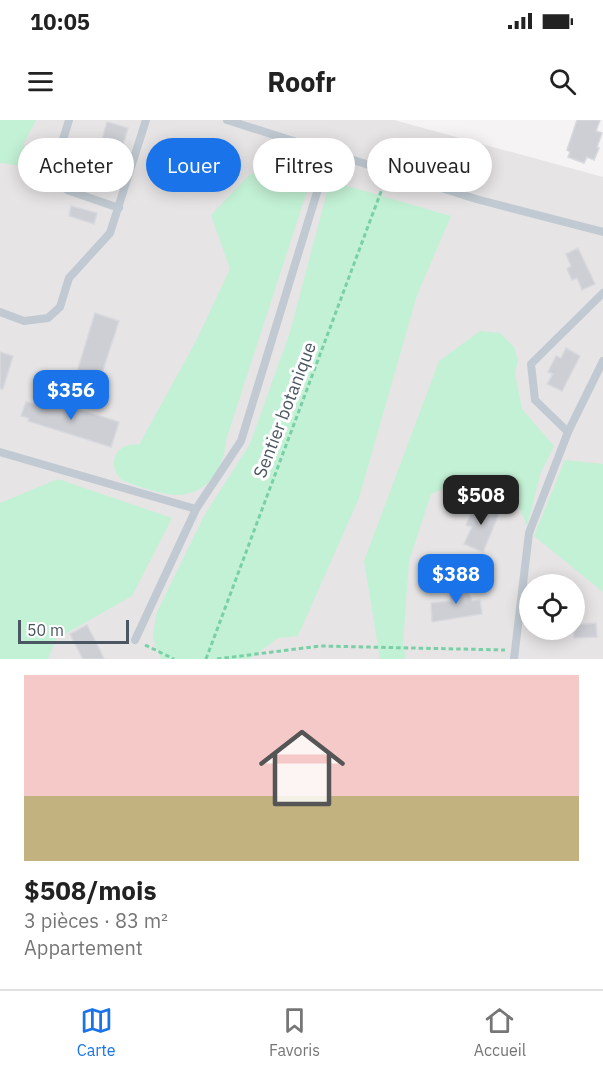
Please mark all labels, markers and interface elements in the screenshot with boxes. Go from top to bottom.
text: 10:05 [30,7,90,36]
text: Roofr [267,64,336,99]
icon: menu [24,65,57,98]
icon: search [546,65,579,98]
chip: Acheter [18,138,134,192]
chip: Louer [146,138,241,192]
chip: Filtres [253,138,355,192]
chip: Nouveau [367,138,492,192]
street label: Sentier botanique [248,338,321,481]
pin: $356 [35,370,107,421]
text: $356 [47,376,95,403]
pin: $508 [445,475,517,526]
text: $508 [457,481,505,508]
pin: $388 [420,554,492,605]
text: $388 [432,560,480,587]
map controls [519,574,585,640]
button: locate [519,574,585,640]
scale bar [18,617,129,644]
text: 50 m [27,620,64,640]
icon: home [248,714,356,822]
text: $508/mois [24,873,157,907]
text: 3 pièces · 83 m² [24,907,168,934]
text: Appartement [24,934,143,961]
tab: Carte [77,1004,116,1060]
tab: Favoris [269,1004,320,1060]
tab: Accueil [474,1004,526,1060]

